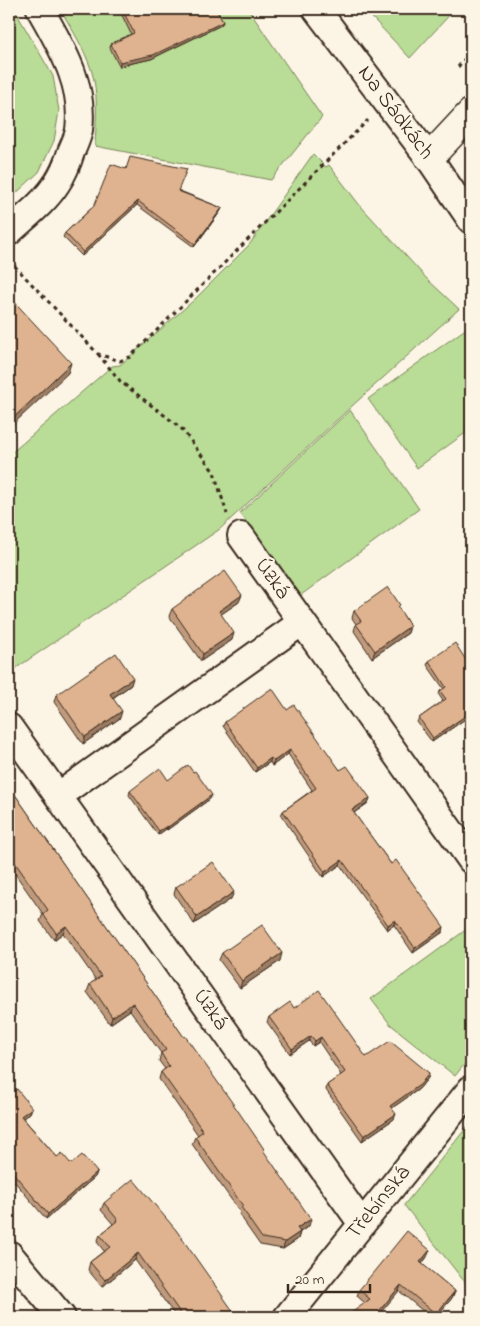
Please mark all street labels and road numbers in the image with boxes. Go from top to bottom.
street label: Na Sádkách [349,59,441,167]
street label: Úzká [246,552,298,606]
street label: Úzká [184,983,236,1037]
street label: Třebínská [339,1159,419,1247]

